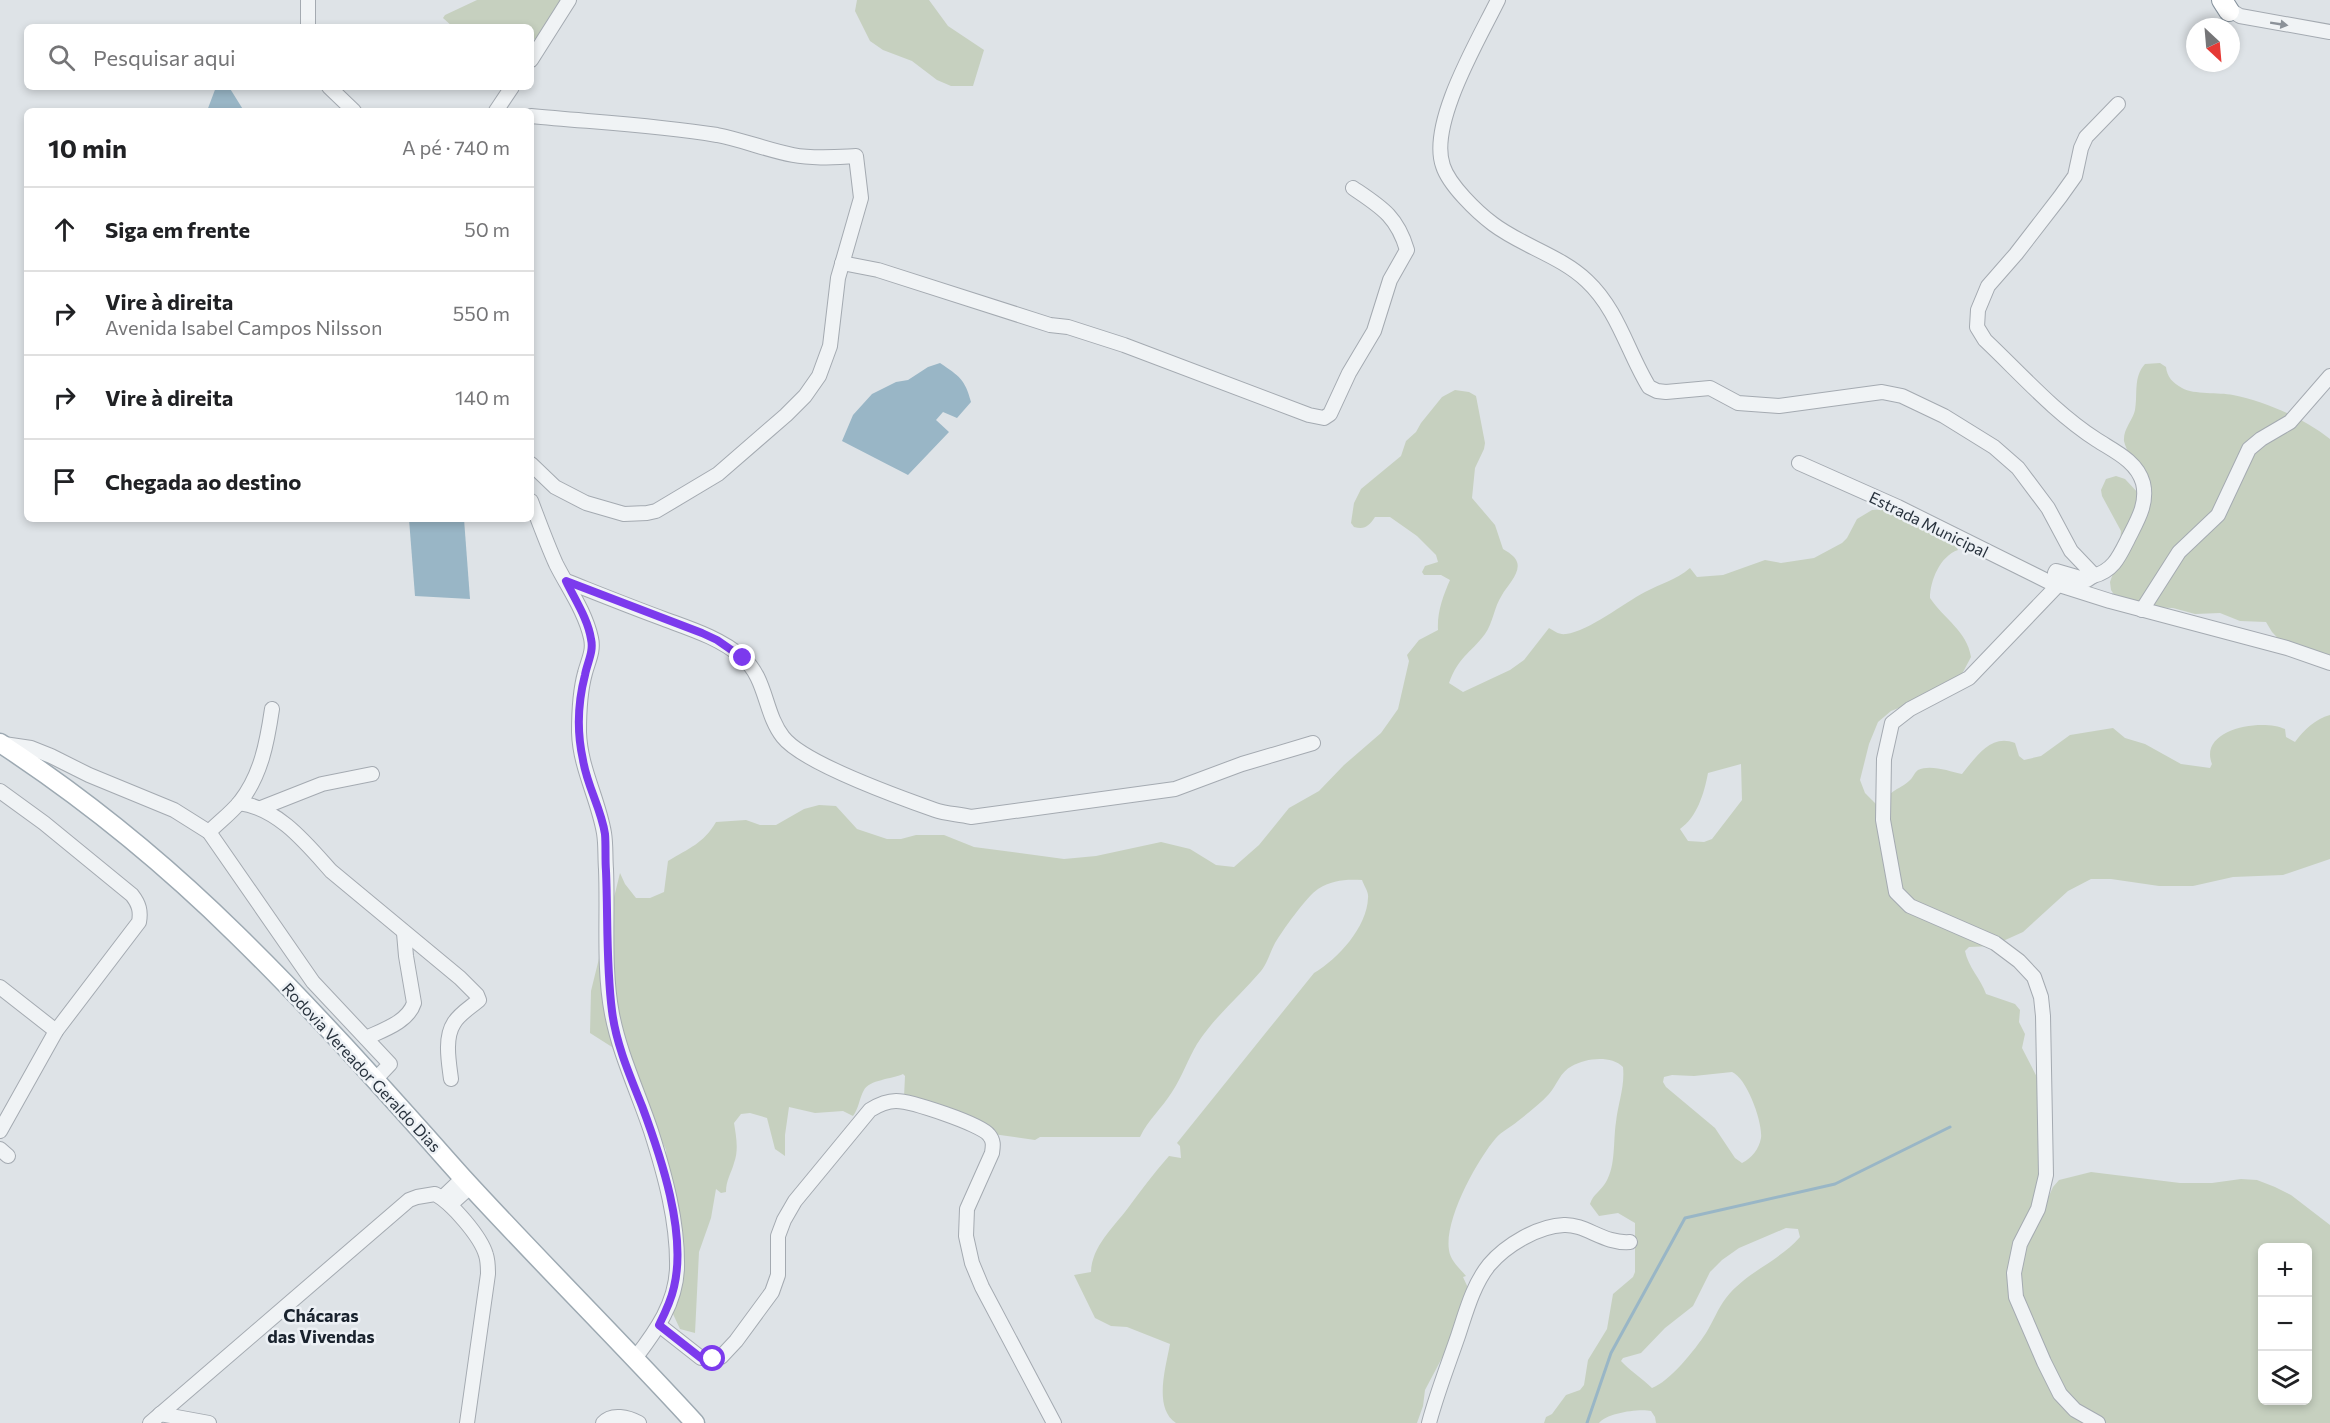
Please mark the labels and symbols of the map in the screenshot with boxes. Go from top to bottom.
north arrow [2186,18,2240,72]
one-way arrow [2269,19,2288,28]
street label: Estrada Municipal [1866,487,1992,561]
route end [729,644,755,670]
street label: Rodovia Vereador Geraldo Dias [279,979,445,1155]
district label: Chácaras das Vivendas [267,1304,375,1347]
route start [699,1345,725,1371]

